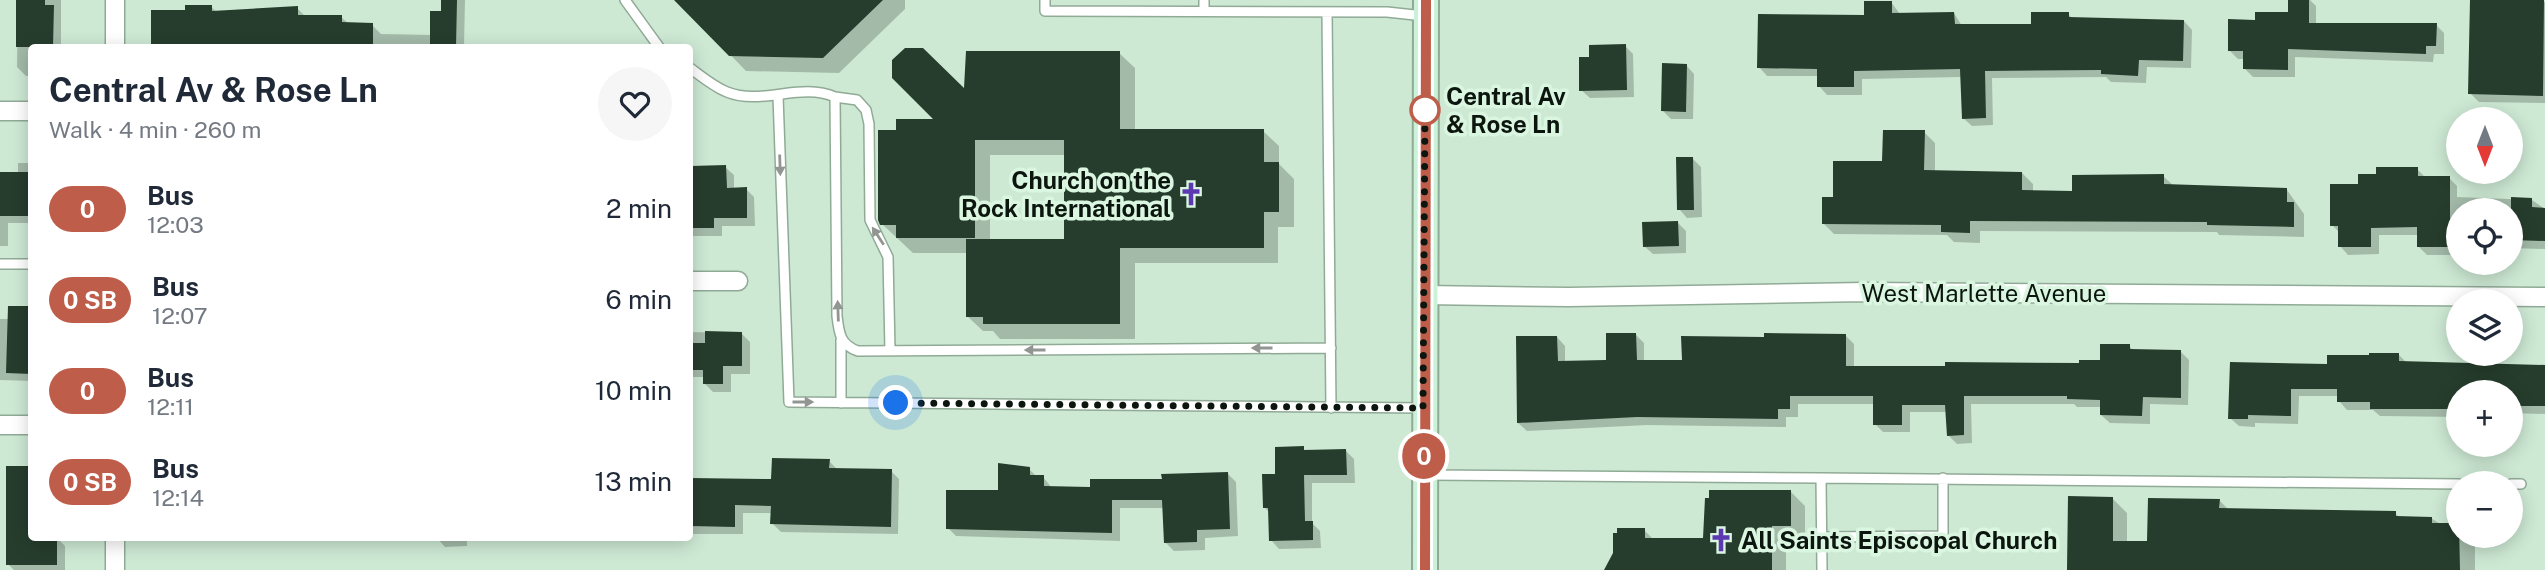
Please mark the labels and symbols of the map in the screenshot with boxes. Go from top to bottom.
place label: Central Av & Rose Ln [1446,82,1566,138]
marker: Central Av & Rose Ln [1410,95,1440,125]
north arrow [2446,107,2524,184]
one-way arrow [775,154,786,176]
place label: Church on the Rock International [961,166,1171,222]
church icon: Church on the Rock International [1177,180,1205,208]
one-way arrow [872,226,885,246]
street label: West Marlette Avenue [1862,279,2106,307]
one-way arrow [832,299,843,321]
one-way arrow [1251,342,1273,354]
one-way arrow [1024,344,1046,356]
your location [878,385,913,420]
one-way arrow [792,396,814,408]
line badge: 0 [1401,433,1447,479]
church icon: All Saints Episcopal Church [1707,526,1735,554]
place label: All Saints Episcopal Church [1741,526,2057,554]

